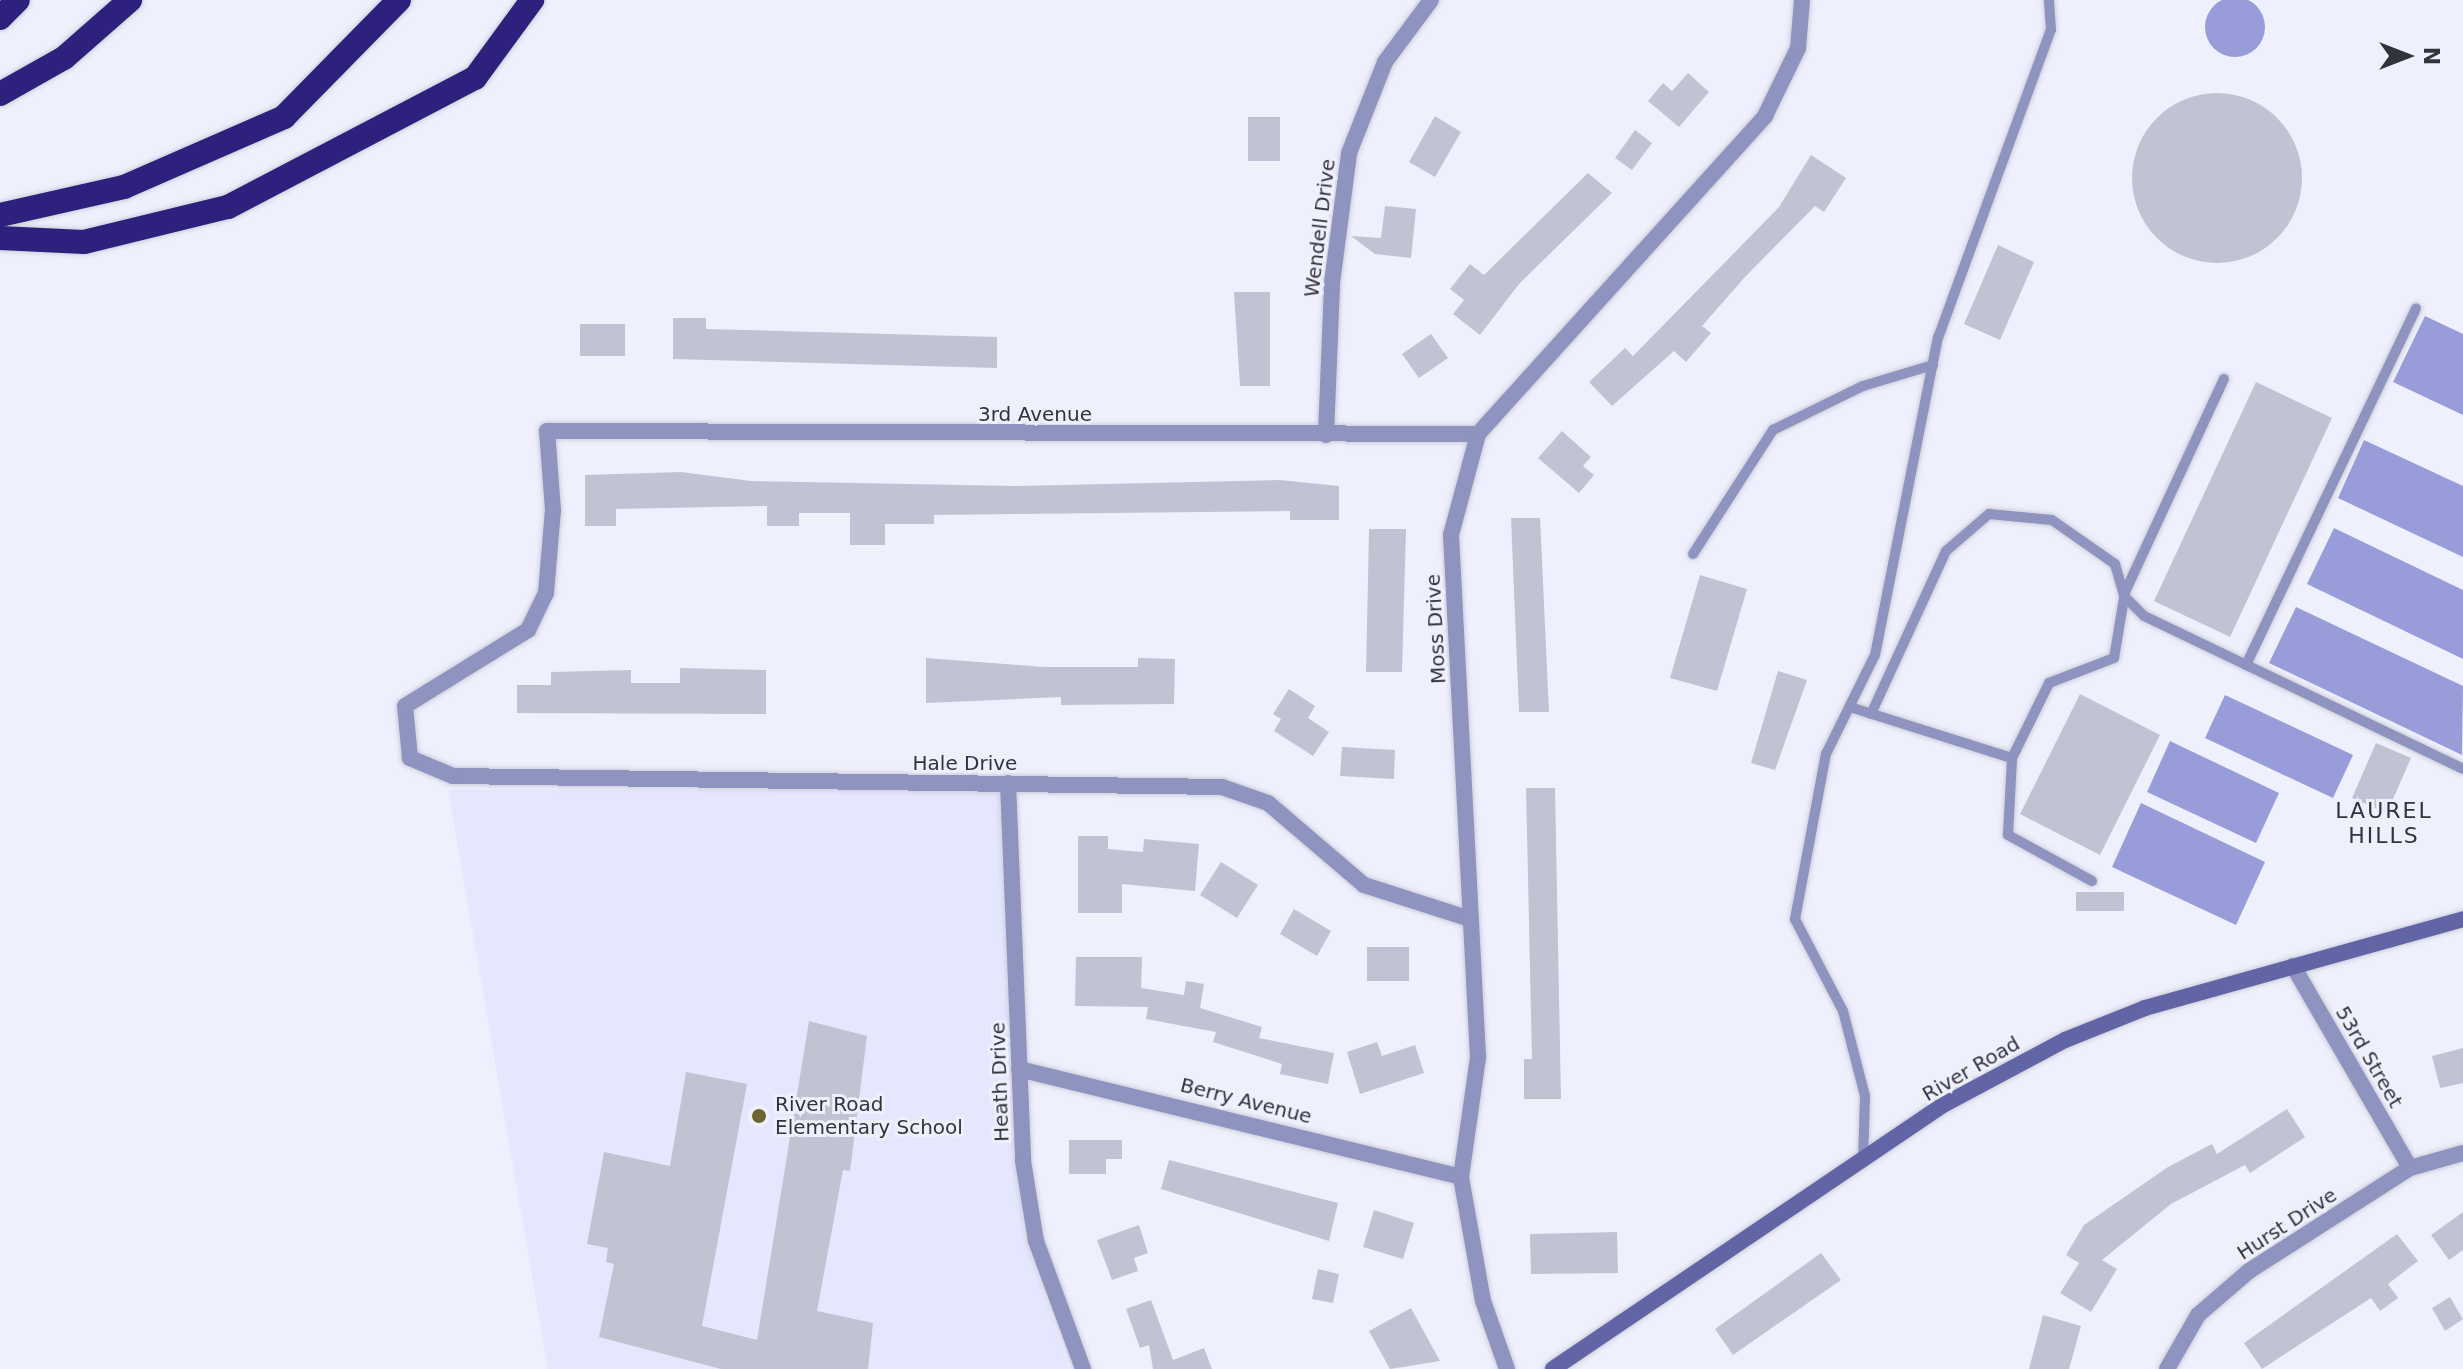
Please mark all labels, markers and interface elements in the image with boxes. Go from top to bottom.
north arrow [2367,16,2447,96]
text: N [2419,47,2444,65]
street label: Wendell Drive [1300,157,1340,299]
street label: 3rd Avenue [978,402,1092,426]
street label: Moss Drive [1421,573,1451,685]
street label: Hale Drive [913,751,1017,775]
district label: LAUREL HILLS [2335,797,2433,848]
street label: 53rd Street [2330,1002,2408,1112]
street label: Heath Drive [986,1022,1014,1142]
street label: River Road [1918,1032,2024,1106]
street label: Berry Avenue [1178,1073,1314,1129]
place label: River Road Elementary School [775,1092,963,1139]
marker: River Road Elementary School [750,1107,768,1125]
street label: Hurst Drive [2233,1183,2341,1265]

